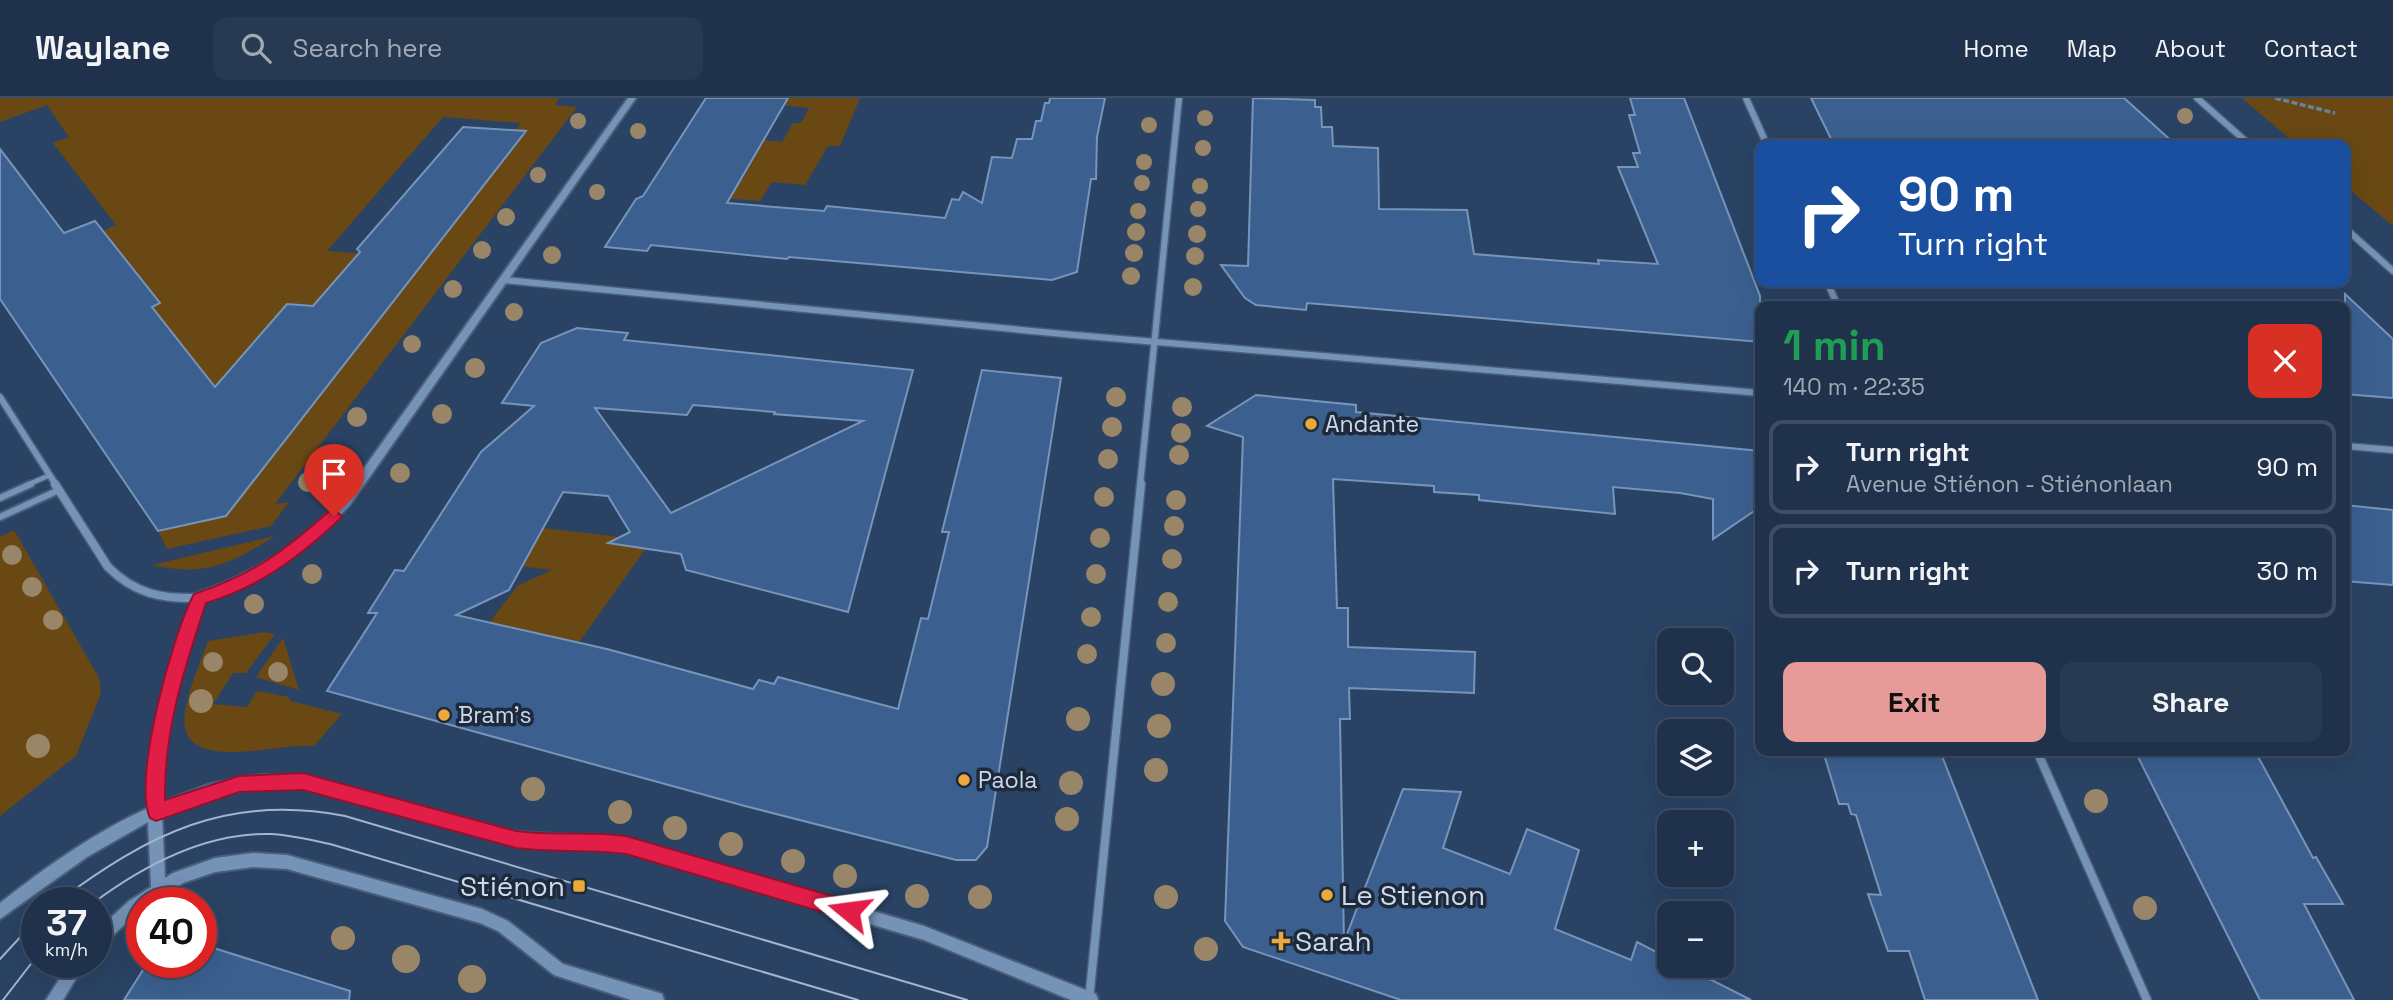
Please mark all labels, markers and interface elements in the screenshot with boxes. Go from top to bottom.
search box [213,17,703,80]
text: Waylane [35,27,171,69]
icon: search [237,29,275,67]
text: Search here [293,31,442,65]
text: Home [1963,33,2029,64]
text: Map [2067,33,2117,64]
text: About [2155,33,2226,64]
text: Contact [2264,33,2358,64]
text: 90 m [1898,163,2014,225]
icon: right [1783,168,1874,259]
text: Turn right [1898,224,2048,264]
text: 1 min [1783,319,1886,372]
button: close [2248,324,2322,398]
text: 140 m · 22:35 [1783,372,1925,402]
place label: Andante [1325,409,1419,439]
marker: Andante [1303,416,1319,432]
text: Turn right [1846,435,1970,469]
pin [304,444,364,516]
icon: right [1787,448,1825,486]
text: 90 m [2256,450,2318,484]
icon: arrive [315,455,353,493]
text: Avenue Stiénon - Stiénonlaan [1846,469,2173,499]
icon: right [1787,552,1825,590]
text: Turn right [1846,554,1970,588]
text: 30 m [2257,554,2318,588]
map controls [1657,628,1734,978]
button: search [1657,628,1734,705]
button: Exit [1783,662,2046,742]
button: Share [2060,662,2322,742]
place label: Bram's [458,700,532,730]
marker: Bram's [436,707,452,723]
button: layers [1657,719,1734,796]
place label: Paola [978,765,1038,795]
marker: Paola [956,772,972,788]
button: + [1657,810,1734,887]
place label: Stiénon [460,868,565,904]
position arrow [812,874,886,948]
place label: Le Stienon [1341,877,1485,913]
marker: Stiénon [571,878,587,894]
speed limit sign: 40 [126,887,217,978]
marker: Le Stienon [1319,887,1335,903]
text: 37 [46,901,87,945]
button: − [1657,901,1734,978]
place label: Sarah [1295,923,1372,959]
marker: Sarah [1273,933,1289,949]
text: km/h [45,938,88,961]

